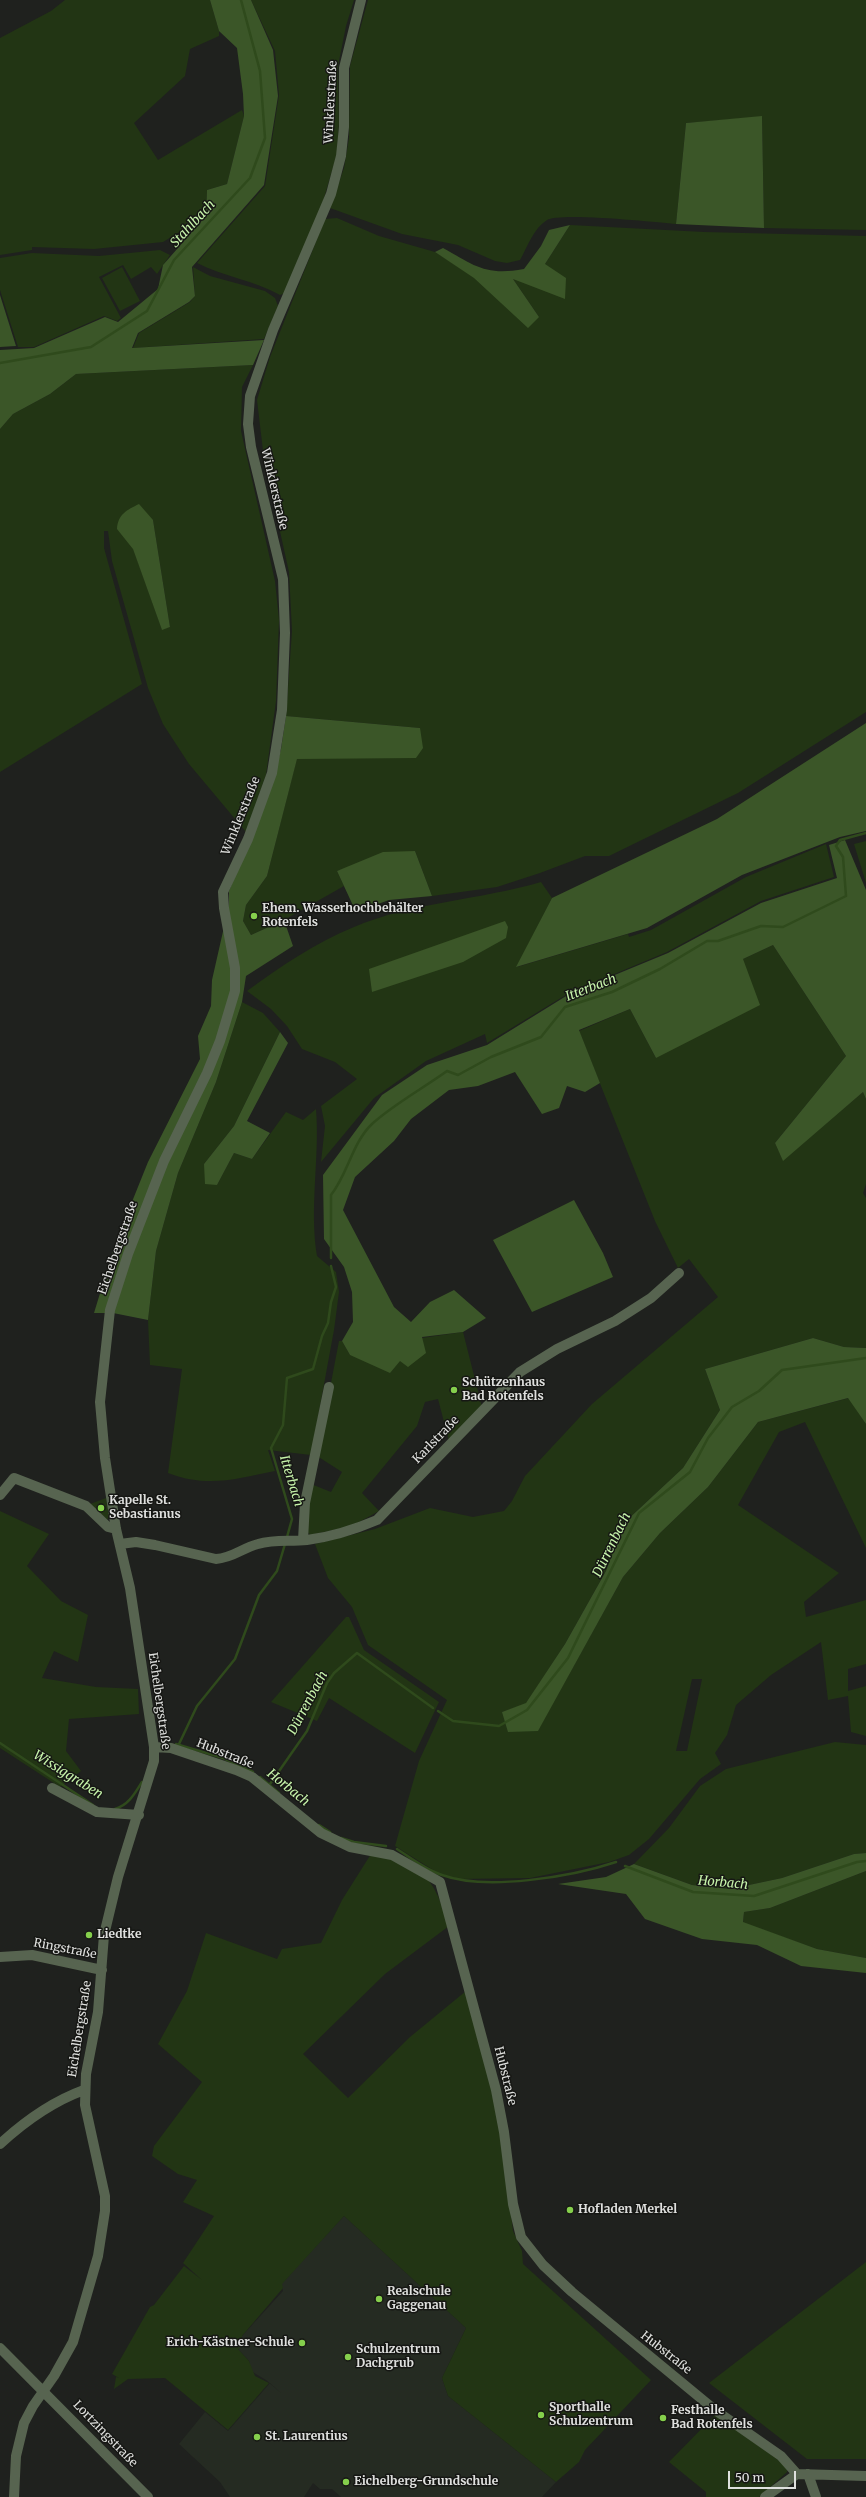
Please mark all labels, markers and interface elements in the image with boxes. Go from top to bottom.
street label: Winklerstraße [322,60,340,144]
water label: Stahlbach [167,197,219,251]
street label: Winklerstraße [258,447,290,531]
street label: Winklerstraße [219,775,263,857]
place label: Ehem. Wasserhochbehälter Rotenfels [262,902,423,930]
marker: Ehem. Wasserhochbehälter Rotenfels [249,911,259,921]
water label: Itterbach [563,971,619,1005]
street label: Eichelbergstraße [95,1199,141,1297]
place label: Schützenhaus Bad Rotenfels [462,1376,545,1404]
marker: Schützenhaus Bad Rotenfels [449,1385,459,1395]
street label: Karlstraße [410,1413,462,1467]
water label: Itterbach [276,1453,306,1509]
place label: Kapelle St. Sebastianus [109,1494,181,1522]
marker: Kapelle St. Sebastianus [96,1503,106,1513]
water label: Dürrenbach [590,1510,634,1580]
street label: Eichelbergstraße [145,1652,173,1750]
water label: Dürrenbach [285,1668,331,1738]
street label: Hubstraße [194,1736,256,1772]
water label: Wissiggraben [30,1747,106,1803]
water label: Horbach [264,1766,312,1810]
water label: Horbach [697,1873,749,1893]
place label: Liedtke [97,1928,141,1942]
marker: Liedtke [84,1930,94,1940]
street label: Ringstraße [32,1936,98,1962]
street label: Eichelbergstraße [65,1980,95,2078]
street label: Hubstraße [491,2045,519,2107]
place label: Hofladen Merkel [578,2203,677,2217]
marker: Hofladen Merkel [565,2205,575,2215]
place label: Realschule Gaggenau [387,2285,451,2313]
marker: Realschule Gaggenau [374,2294,384,2304]
street label: Hubstraße [638,2329,694,2377]
place label: Erich-Kästner-Schule [166,2336,294,2350]
marker: Erich-Kästner-Schule [297,2338,307,2348]
place label: Schulzentrum Dachgrub [356,2343,440,2371]
marker: Schulzentrum Dachgrub [343,2352,353,2362]
street label: Lortzingstraße [70,2398,140,2470]
place label: Sporthalle Schulzentrum [549,2401,633,2429]
place label: Festhalle Bad Rotenfels [671,2404,753,2432]
marker: Sporthalle Schulzentrum [536,2410,546,2420]
marker: Festhalle Bad Rotenfels [658,2413,668,2423]
place label: St. Laurentius [265,2430,348,2444]
marker: St. Laurentius [252,2432,262,2442]
scale bar [730,2463,798,2489]
text: 50 m [735,2470,764,2485]
place label: Eichelberg-Grundschule [354,2475,498,2489]
marker: Eichelberg-Grundschule [341,2477,351,2487]

